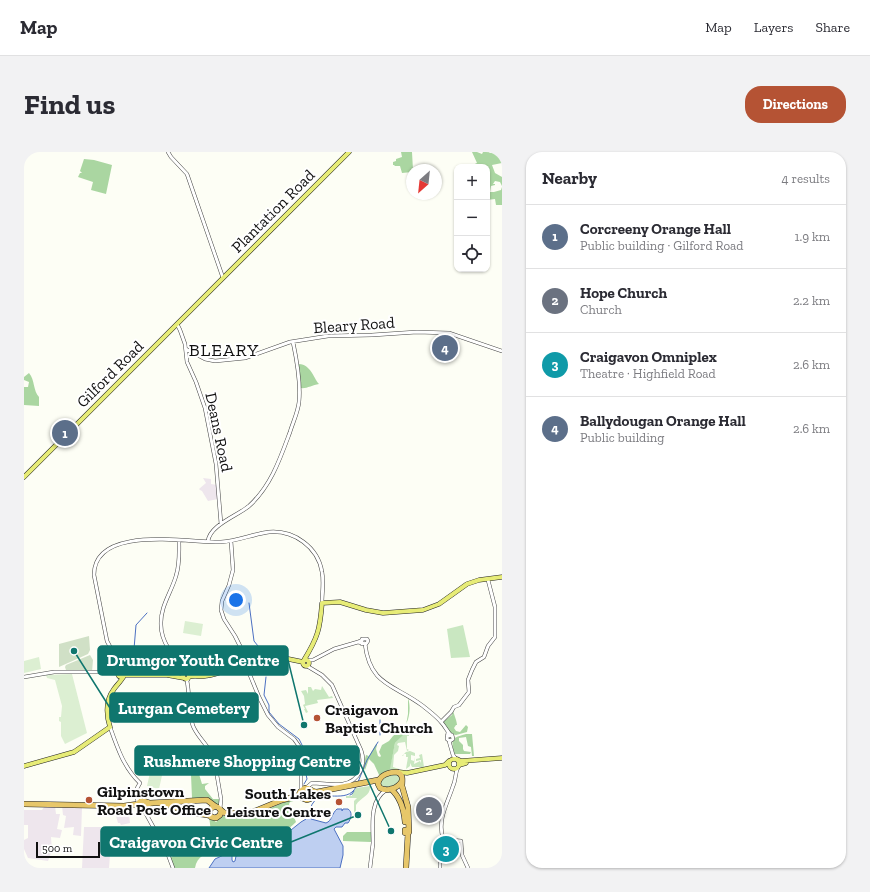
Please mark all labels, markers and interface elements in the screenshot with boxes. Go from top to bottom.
text: Map [20,16,57,39]
text: Map [705,19,732,36]
text: Layers [754,19,793,36]
text: Share [815,19,850,36]
button: Directions [745,86,846,123]
text: Find us [24,88,115,121]
north arrow [406,164,442,200]
map controls [454,164,490,272]
button: + [454,164,490,200]
street label: Plantation Road [227,165,319,257]
text: Nearby [542,168,597,188]
text: 4 results [782,171,830,186]
button: − [454,200,490,236]
text: Corcreeny Orange Hall [580,220,731,238]
text: 1 [552,229,558,244]
text: 1.9 km [794,229,830,244]
button: locate [454,236,490,272]
text: Public building · Gilford Road [580,238,744,253]
text: Hope Church [580,284,667,302]
text: 2 [552,293,558,308]
text: 2.2 km [793,293,830,308]
text: Church [580,302,622,317]
street label: Bleary Road [313,313,396,337]
pin: 4 [432,333,458,363]
street label: Gilford Road [73,337,147,411]
district label: BLEARY [189,339,259,361]
text: Craigavon Omniplex [580,348,717,366]
text: 3 [552,357,558,372]
text: 2.6 km [793,357,830,372]
text: Theatre · Highfield Road [580,366,716,381]
street label: Deans Road [201,391,237,474]
text: Ballydougan Orange Hall [580,412,746,430]
pin: 1 [52,418,78,448]
text: 4 [551,421,559,436]
text: 2.6 km [793,421,830,436]
text: Public building [580,430,664,445]
your location [226,590,246,610]
callout: Drumgor Youth Centre [98,646,288,675]
text: Drumgor Youth Centre [107,650,279,670]
callout: Lurgan Cemetery [110,693,258,722]
text: Lurgan Cemetery [118,698,250,718]
place label: Craigavon Baptist Church [325,700,434,737]
marker: Craigavon Baptist Church [312,713,322,723]
callout: Rushmere Shopping Centre [135,746,359,775]
text: Rushmere Shopping Centre [143,751,351,771]
place label: Gilpinstown Road Post Office [97,782,211,819]
place label: South Lakes Leisure Centre [226,784,331,821]
marker: Gilpinstown Road Post Office [84,795,94,805]
pin: 2 [416,795,442,825]
marker: South Lakes Leisure Centre [334,797,344,807]
callout: Craigavon Civic Centre [101,827,291,856]
text: Craigavon Civic Centre [109,832,283,852]
pin: 3 [433,834,459,864]
scale bar [36,840,100,859]
text: 500 m [42,842,72,855]

